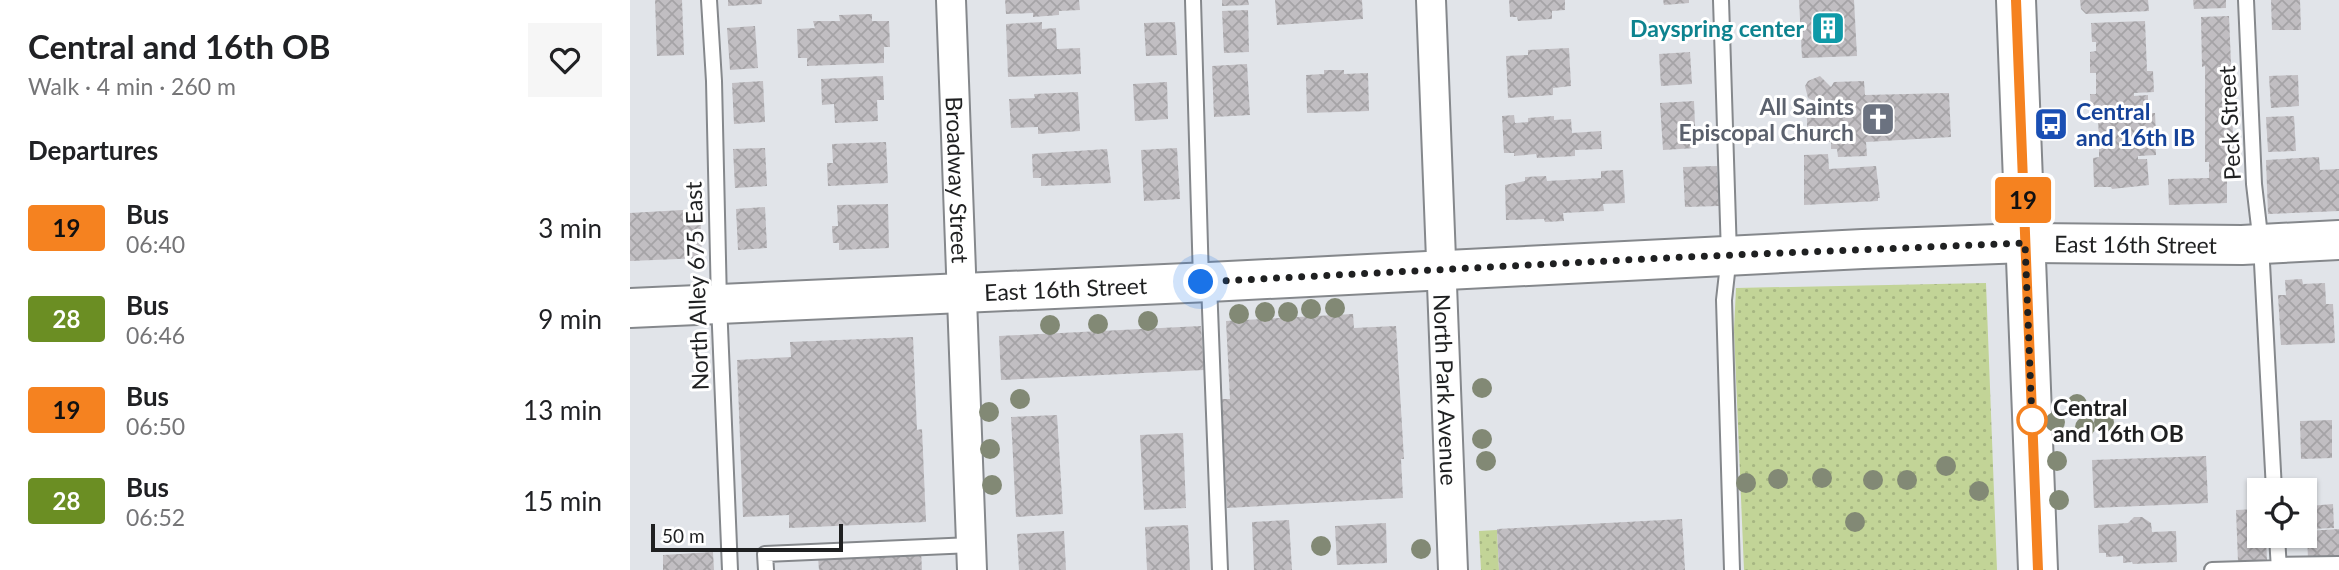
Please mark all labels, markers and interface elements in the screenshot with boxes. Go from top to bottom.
building icon: Dayspring center [1809,9,1847,47]
place label: Dayspring center [1630,14,1804,42]
button: heart [528,23,602,97]
text: Central and 16th OB [28,26,331,66]
street label: Peck Street [2212,64,2246,181]
text: Walk · 4 min · 260 m [28,72,236,100]
place label: All Saints Episcopal Church [1678,92,1854,146]
street label: Broadway Street [941,96,975,264]
place label: Central and 16th IB [2076,97,2195,151]
church icon: All Saints Episcopal Church [1859,100,1897,138]
bus stop icon: Central and 16th IB [2032,105,2070,143]
text: Departures [28,134,158,166]
line badge: 19 [1992,177,2054,223]
street label: North Alley 675 East [678,180,714,391]
text: 19 [2009,185,2037,214]
text: Bus [126,198,169,230]
text: 3 min [538,212,602,244]
text: 19 [53,213,80,242]
street label: East 16th Street [2054,229,2218,259]
text: 06:40 [126,230,185,258]
your location [1183,264,1218,299]
street label: East 16th Street [984,271,1148,306]
text: Bus [126,289,169,321]
street label: North Park Avenue [1428,293,1464,486]
text: 9 min [538,303,602,335]
text: 28 [53,304,80,333]
text: 06:46 [126,321,185,349]
text: Bus [126,380,169,412]
place label: Central and 16th OB [2053,393,2184,447]
text: 13 min [523,394,602,426]
text: 19 [53,395,80,424]
marker: Central and 16th OB [2017,405,2047,435]
text: 06:50 [126,412,185,440]
text: Bus [126,471,169,503]
map controls [2247,478,2317,548]
button: locate [2247,478,2317,548]
text: 15 min [523,485,602,517]
text: 28 [53,486,80,515]
text: 06:52 [126,503,185,531]
scale bar [651,521,844,553]
text: 50 m [662,524,705,547]

